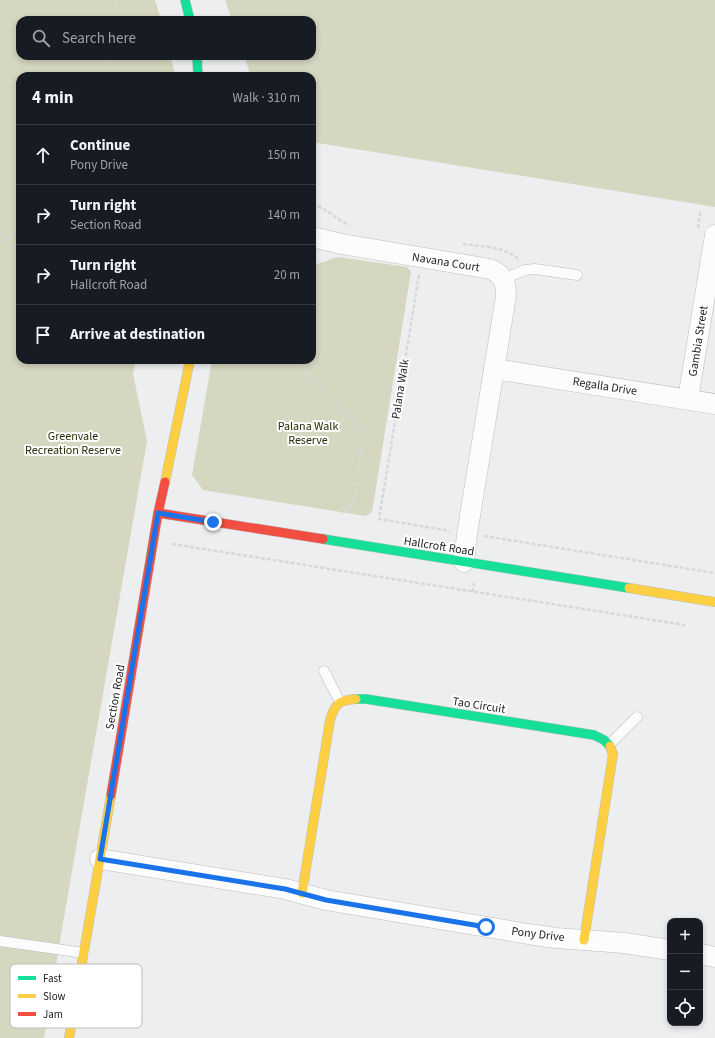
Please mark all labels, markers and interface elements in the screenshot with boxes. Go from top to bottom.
search box [16,16,316,60]
icon: search [30,27,52,49]
text: Search here [62,28,136,49]
text: 4 min [32,86,73,110]
text: Walk · 310 m [232,89,300,107]
text: Continue [70,135,130,156]
icon: ahead [32,144,54,166]
text: 150 m [267,146,300,164]
text: Pony Drive [70,156,128,174]
text: Turn right [70,195,136,216]
icon: right [32,204,54,226]
text: 140 m [267,206,300,224]
text: Section Road [70,216,141,234]
street label: Navana Court [411,249,481,276]
text: Turn right [70,255,136,276]
icon: right [32,264,54,286]
text: 20 m [274,266,300,284]
text: Hallcroft Road [70,276,147,294]
street label: Gambia Street [685,304,712,378]
icon: arrive [32,324,54,346]
text: Arrive at destination [70,324,205,345]
street label: Palana Walk [387,358,414,420]
street label: Regalla Drive [571,373,638,400]
park label: Palana Walk Reserve [278,418,338,449]
park label: Greenvale Recreation Reserve [25,428,121,459]
route end [204,513,222,531]
street label: Hallcroft Road [402,533,475,560]
street label: Section Road [101,663,130,731]
street label: Tao Circuit [451,693,507,718]
route start [477,918,495,936]
map controls [667,918,703,1026]
button: + [667,918,703,954]
street label: Pony Drive [510,923,566,946]
button: − [667,954,703,990]
legend [10,964,142,1028]
text: Fast [43,971,62,986]
text: Slow [43,989,66,1004]
button: locate [667,990,703,1026]
text: Jam [43,1007,63,1022]

